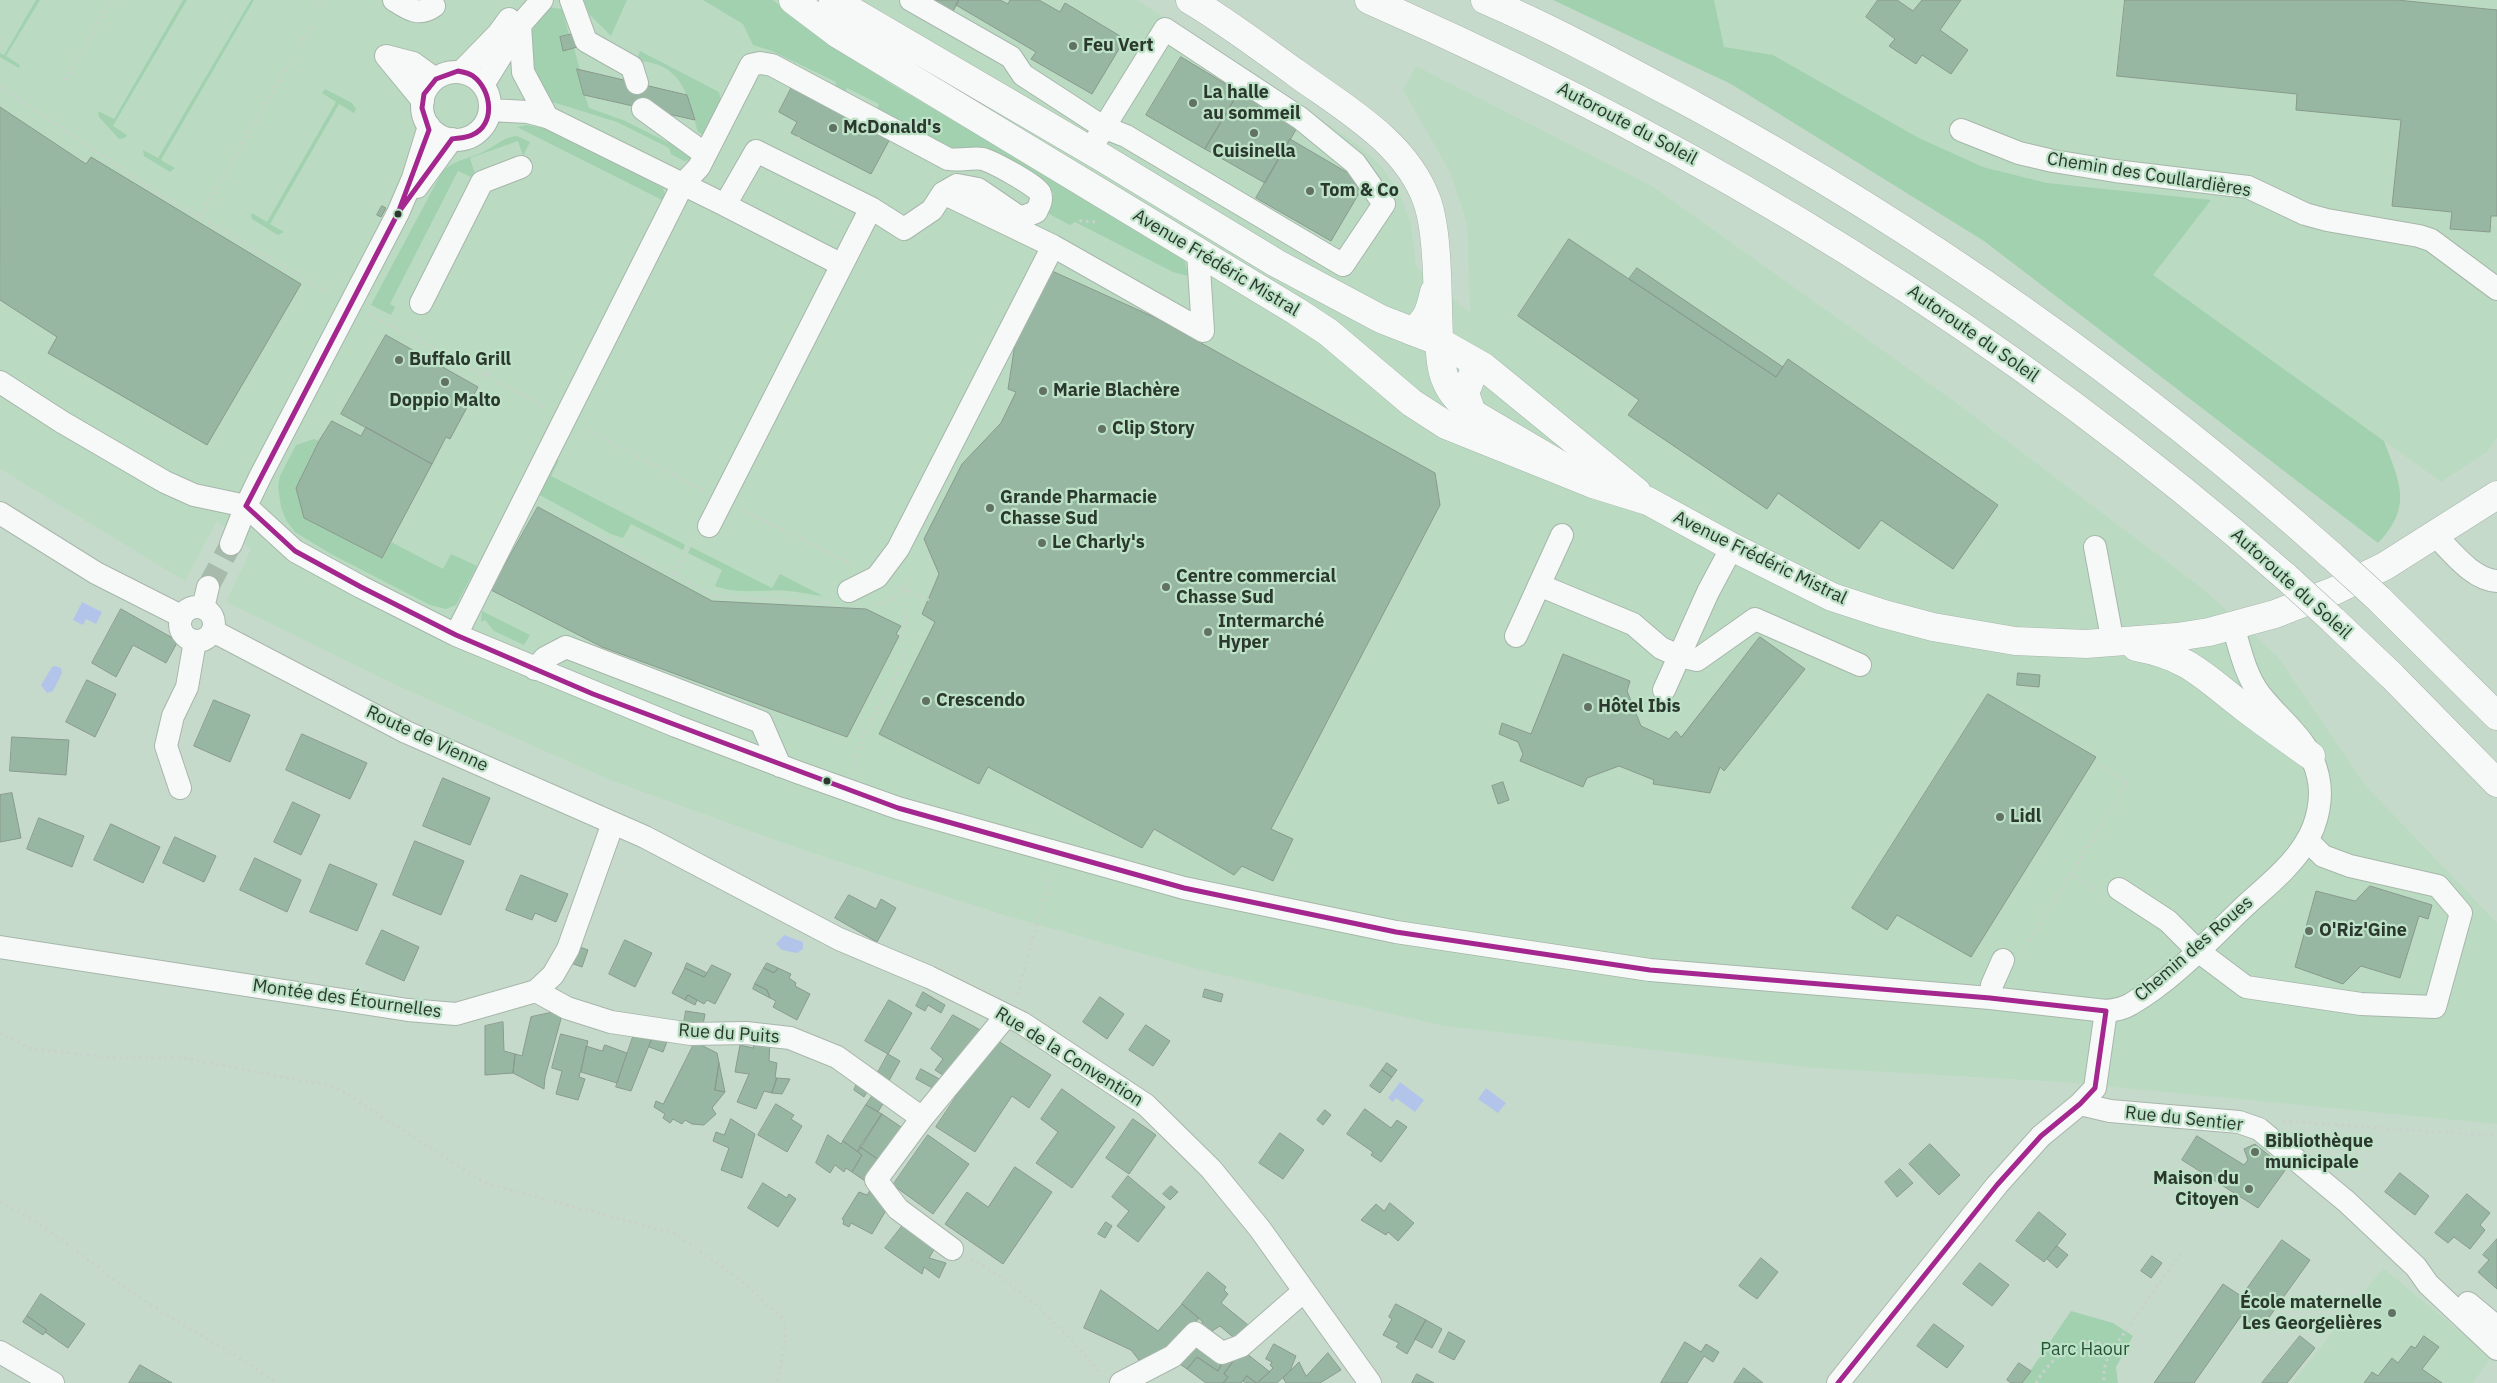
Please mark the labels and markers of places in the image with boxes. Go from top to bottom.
place label: Feu Vert [1083,35,1153,57]
marker: Feu Vert [1067,40,1079,52]
place label: La halle au sommeil [1203,82,1300,125]
marker: La halle au sommeil [1187,97,1199,109]
place label: McDonald's [843,117,941,139]
marker: McDonald's [827,122,839,134]
marker: Cuisinella [1248,127,1260,139]
place label: Cuisinella [1212,141,1296,163]
place label: Tom & Co [1320,180,1399,202]
marker: Tom & Co [1304,185,1316,197]
unlabelled marker [393,209,403,219]
place label: Buffalo Grill [409,349,511,371]
marker: Buffalo Grill [393,354,405,366]
marker: Doppio Malto [439,376,451,388]
place label: Marie Blachère [1053,380,1180,402]
marker: Marie Blachère [1037,385,1049,397]
place label: Doppio Malto [389,390,501,412]
place label: Clip Story [1112,418,1195,440]
marker: Clip Story [1096,423,1108,435]
place label: Grande Pharmacie Chasse Sud [1000,487,1157,530]
marker: Grande Pharmacie Chasse Sud [984,502,996,514]
place label: Le Charly's [1052,532,1145,554]
marker: Le Charly's [1036,537,1048,549]
place label: Centre commercial Chasse Sud [1176,566,1336,608]
marker: Centre commercial Chasse Sud [1160,581,1172,593]
place label: Intermarché Hyper [1218,611,1324,654]
marker: Intermarché Hyper [1202,626,1214,638]
place label: Crescendo [936,690,1025,712]
marker: Crescendo [920,695,932,707]
place label: Hôtel Ibis [1598,696,1681,718]
marker: Hôtel Ibis [1582,701,1594,713]
unlabelled marker [822,776,832,786]
place label: Lidl [2010,806,2041,828]
marker: Lidl [1994,811,2006,823]
place label: O'Riz'Gine [2319,920,2407,942]
marker: O'Riz'Gine [2303,925,2315,937]
place label: Bibliothèque municipale [2265,1131,2373,1174]
marker: Bibliothèque municipale [2249,1146,2261,1158]
place label: Maison du Citoyen [2153,1168,2239,1210]
marker: Maison du Citoyen [2243,1183,2255,1195]
place label: École maternelle Les Georgelières [2240,1292,2382,1335]
marker: École maternelle Les Georgelières [2386,1307,2398,1319]

